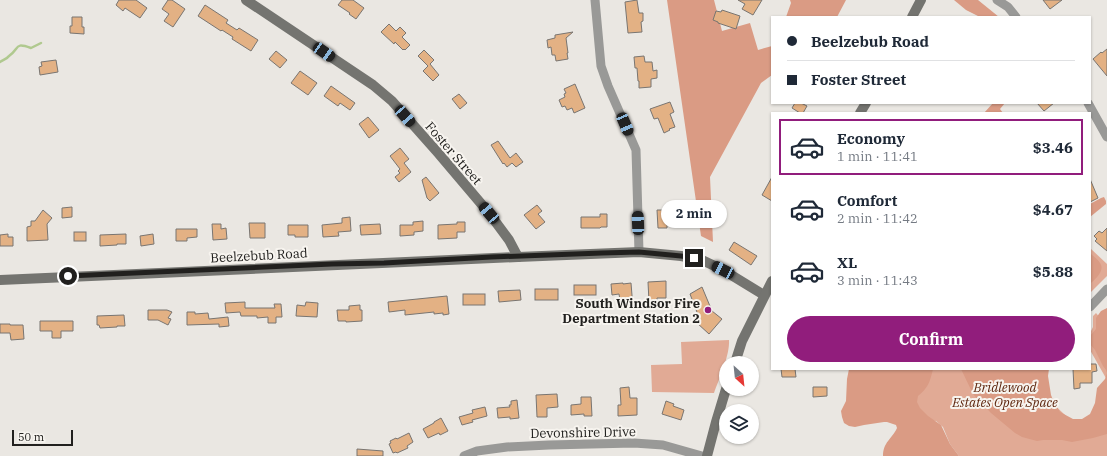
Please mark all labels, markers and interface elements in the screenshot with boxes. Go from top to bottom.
text: Beelzebub Road [811,32,929,51]
car [311,40,337,64]
text: Foster Street [811,70,906,89]
car [393,103,417,129]
car [615,111,635,137]
street label: Foster Street [422,118,486,189]
icon: car [789,129,825,165]
text: Economy [837,129,905,148]
text: $3.46 [1033,138,1073,157]
text: 1 min · 11:41 [837,148,918,165]
icon: car [789,191,825,227]
text: Comfort [837,191,897,210]
car [477,200,501,226]
callout: 2 min [661,200,727,228]
text: $4.67 [1033,200,1073,219]
text: 2 min [676,205,712,222]
text: 2 min · 11:42 [837,210,918,227]
car [632,211,644,235]
street label: Beelzebub Road [210,244,308,267]
route end [685,249,703,267]
icon: car [789,253,825,289]
text: XL [837,253,857,272]
car [710,259,736,281]
text: $5.88 [1033,262,1073,281]
route start [59,267,77,285]
text: 3 min · 11:43 [837,272,918,289]
place label: South Windsor Fire Department Station 2 [562,295,700,327]
marker: South Windsor Fire Department Station 2 [703,305,713,315]
button: Confirm [787,316,1075,362]
north arrow [719,356,759,396]
map controls [719,356,759,444]
park label: Bridlewood Estates Open Space [951,379,1058,411]
button: layers [719,404,759,444]
street label: Devonshire Drive [530,423,636,442]
scale bar [12,428,73,447]
text: 50 m [18,430,44,444]

